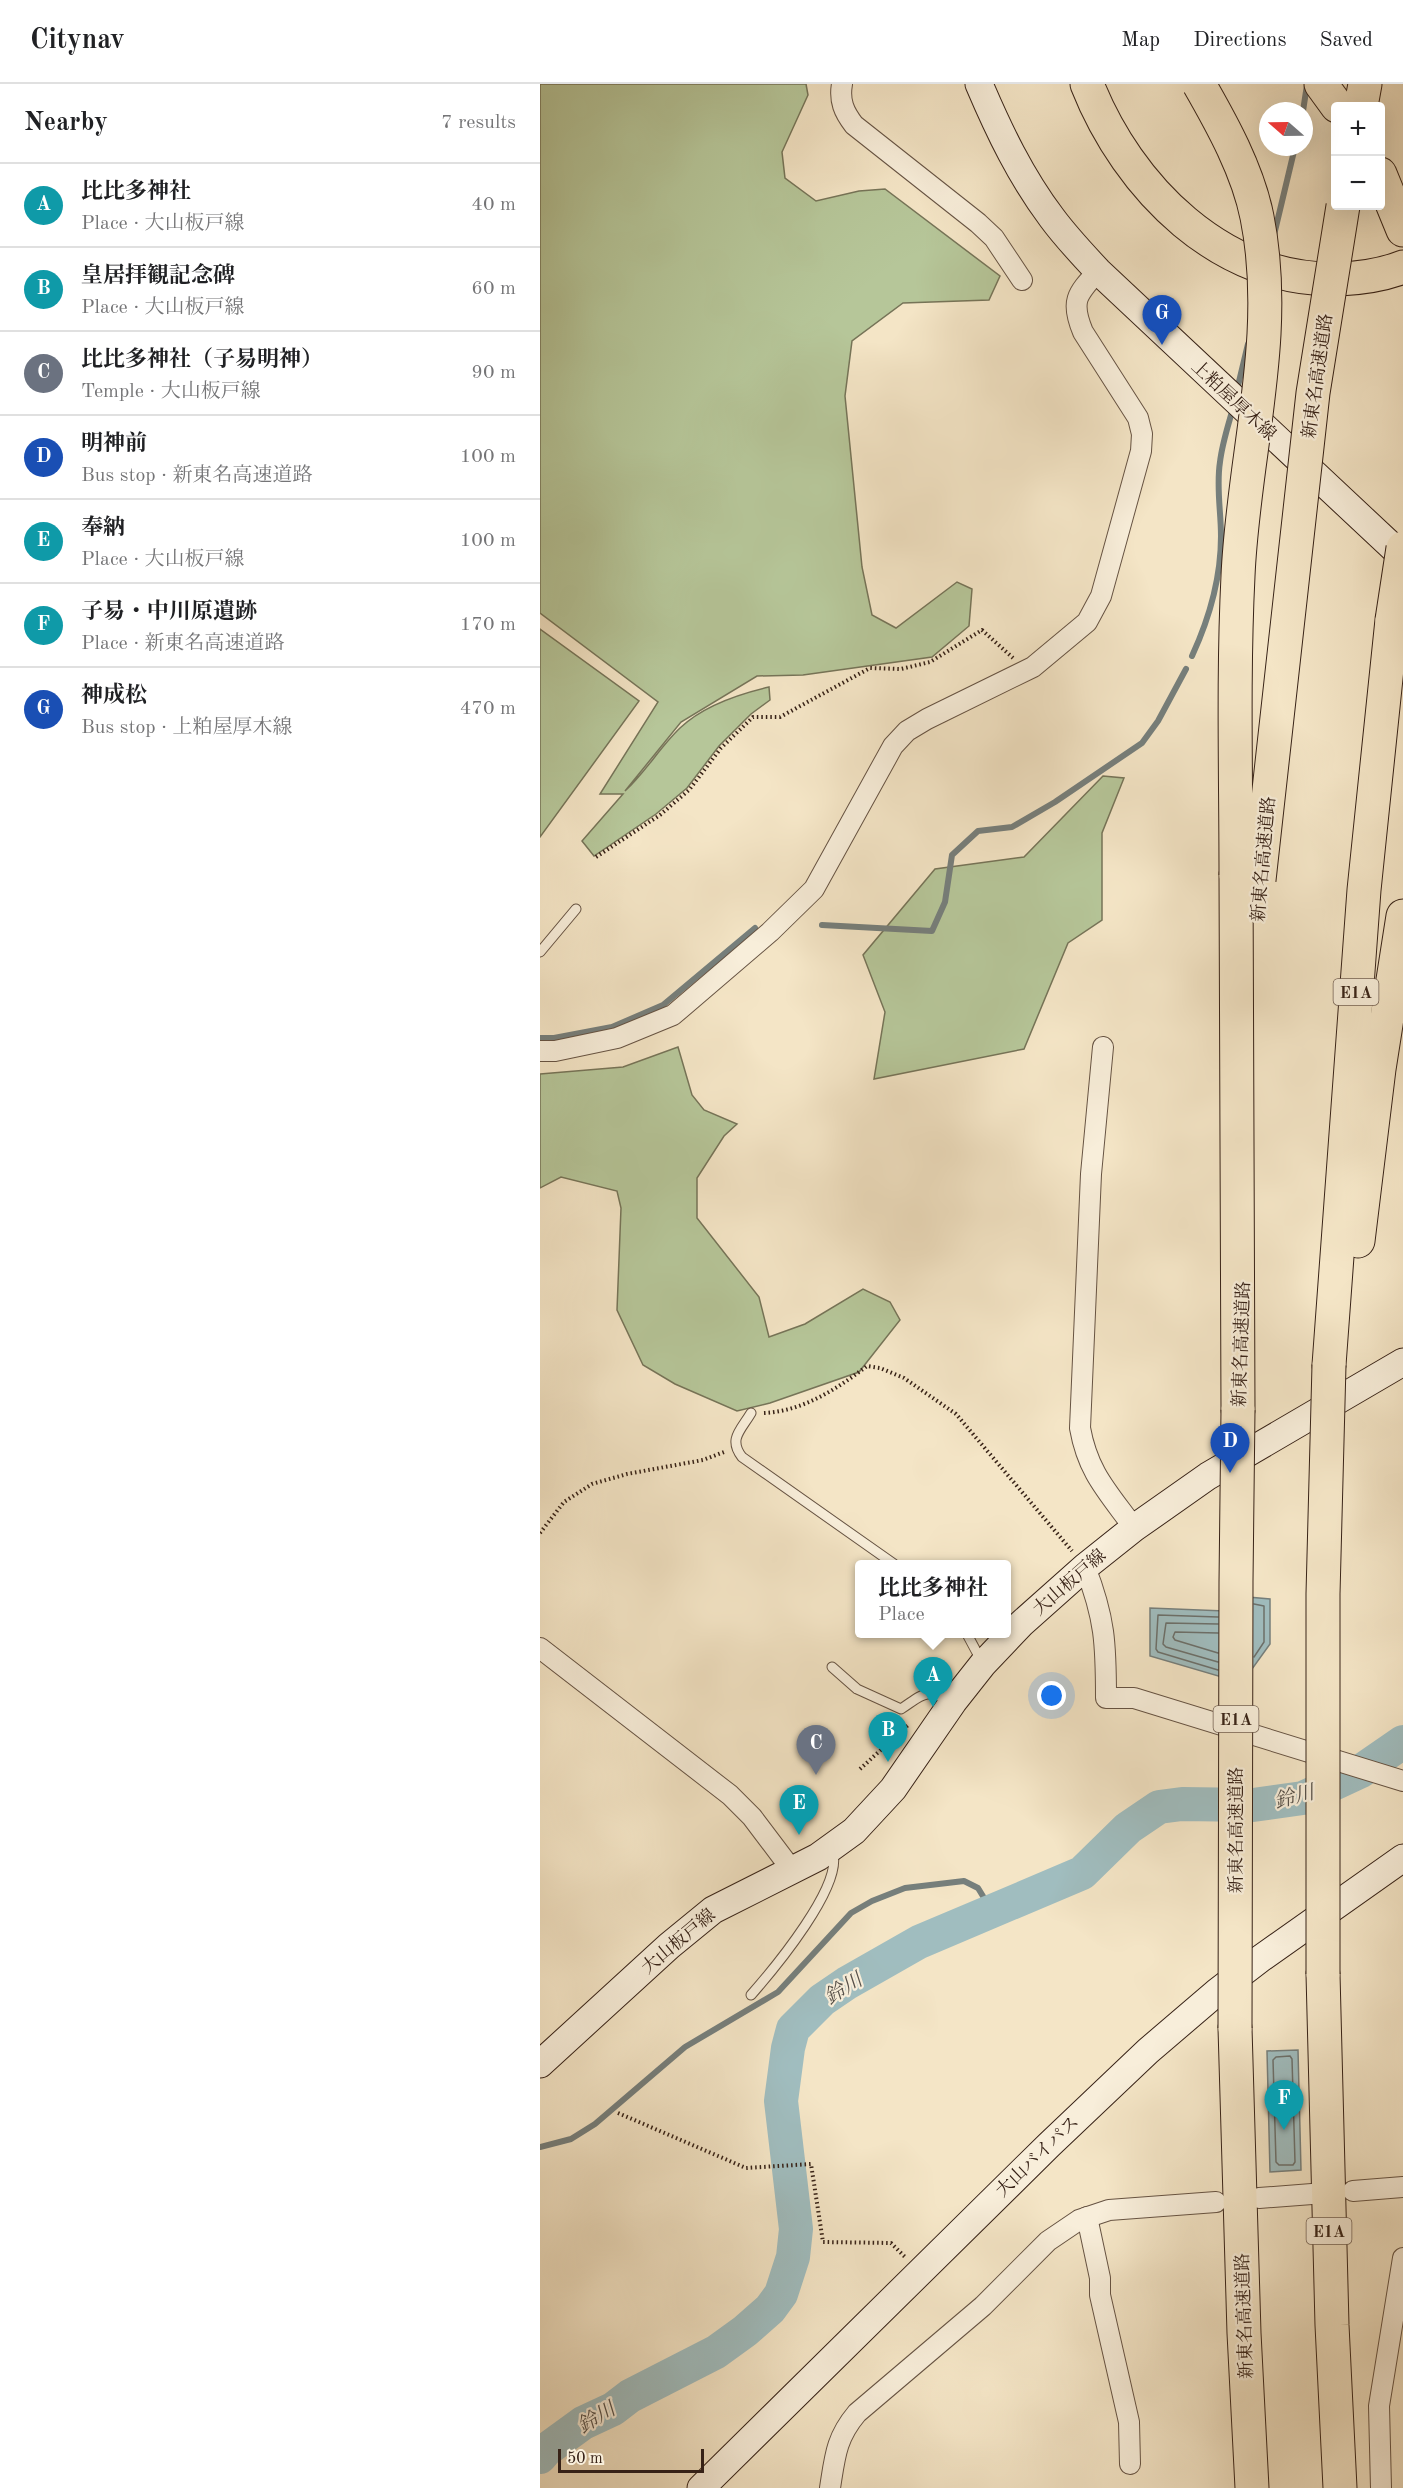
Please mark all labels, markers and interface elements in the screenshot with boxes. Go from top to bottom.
text: Citynav [30,27,125,55]
text: Map [1121,30,1160,51]
text: Directions [1193,30,1287,51]
text: Saved [1320,30,1373,51]
north arrow [1259,102,1313,156]
map controls [1331,102,1385,210]
button: + [1331,102,1385,156]
text: Nearby [24,110,108,136]
text: 7 results [441,113,516,133]
button: − [1331,156,1385,210]
text: 比比多神社 [81,181,191,203]
text: A [36,195,51,215]
text: 40 m [471,195,516,215]
text: Place · 大山板戸線 [81,214,245,234]
text: 皇居拝観記念碑 [81,265,235,287]
text: B [36,279,51,299]
text: 60 m [471,279,516,299]
pin: G [1142,296,1182,345]
text: Place · 大山板戸線 [81,298,245,318]
street label: 新東名高速道路 [1298,312,1336,440]
text: 比比多神社（子易明神） [81,349,323,371]
street label: 上粕屋厚木線 [1188,356,1280,444]
text: C [37,363,50,383]
text: 90 m [471,363,516,383]
text: Temple · 大山板戸線 [81,382,261,402]
text: 明神前 [81,433,147,455]
text: D [36,447,51,467]
text: 100 m [460,447,516,467]
text: Bus stop · 新東名高速道路 [81,466,313,486]
text: 奉納 [81,517,125,539]
text: E [37,531,50,551]
text: 100 m [460,531,516,551]
text: Place · 大山板戸線 [81,550,245,570]
text: 子易・中川原遺跡 [81,601,257,623]
text: F [37,615,50,635]
text: 170 m [460,615,516,635]
text: Place · 新東名高速道路 [81,634,285,654]
text: 神成松 [81,685,147,707]
text: G [36,699,51,719]
text: 470 m [460,699,516,719]
text: Bus stop · 上粕屋厚木線 [81,718,293,738]
street label: 新東名高速道路 [1248,795,1278,923]
road number: E1A [1334,979,1378,1005]
street label: 新東名高速道路 [1229,1281,1253,1407]
pin: D [1210,1424,1250,1473]
street label: 大山板戸線 [1028,1545,1110,1619]
popup [855,1560,1011,1638]
text: 比比多神社 [878,1578,988,1600]
text: Place [878,1605,925,1625]
pin: A [914,1658,952,1707]
your location [1037,1681,1066,1710]
road number: E1A [1214,1706,1258,1732]
pin: B [868,1712,908,1762]
pin: C [796,1726,836,1775]
street label: 新東名高速道路 [1226,1767,1246,1893]
water label: 鈴川 [1272,1781,1318,1812]
pin: E [780,1786,818,1835]
street label: 大山板戸線 [637,1904,719,1978]
water label: 鈴川 [821,1968,868,2009]
pin: F [1264,2080,1304,2130]
street label: 大山バイパス [991,2111,1083,2201]
road number: E1A [1306,2218,1352,2244]
street label: 新東名高速道路 [1232,2253,1256,2379]
water label: 鈴川 [574,2397,621,2438]
scale bar [558,2446,704,2474]
text: 50 m [567,2451,603,2467]

